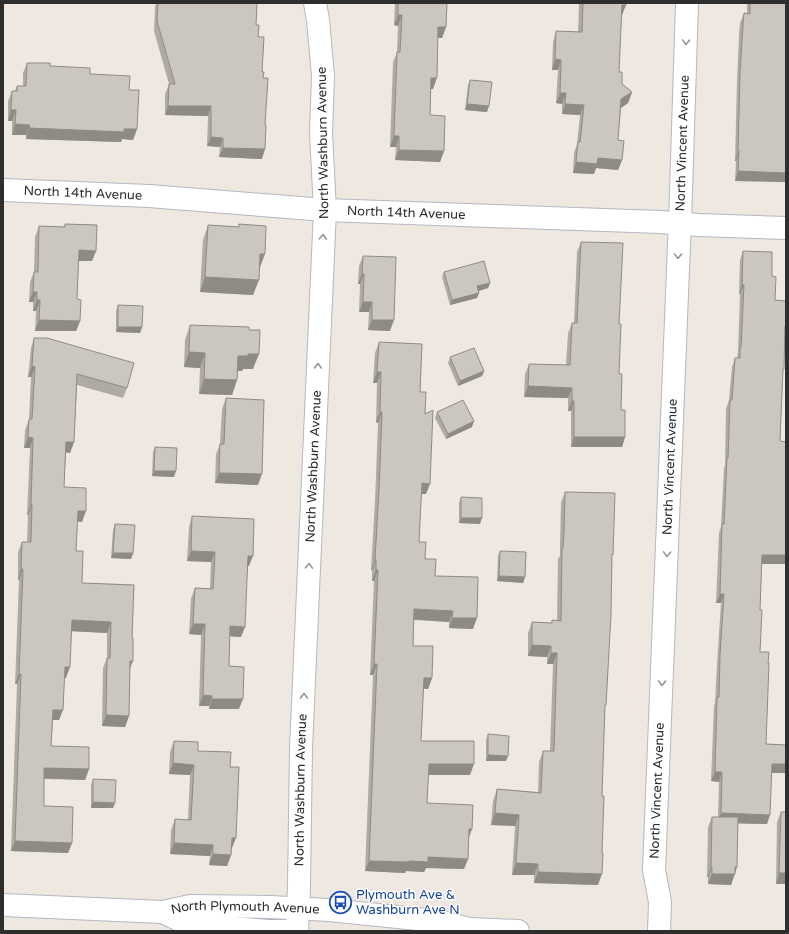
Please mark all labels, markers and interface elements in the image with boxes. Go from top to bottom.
one-way arrow [682,39,690,45]
street label: North Washburn Avenue [314,67,332,219]
street label: North Vincent Avenue [672,75,693,212]
street label: North 14th Avenue [23,183,143,204]
street label: North 14th Avenue [347,203,466,223]
one-way arrow [319,234,328,240]
one-way arrow [674,253,682,259]
one-way arrow [313,363,322,369]
street label: North Washburn Avenue [302,390,325,543]
street label: North Vincent Avenue [659,398,681,535]
one-way arrow [662,551,671,557]
one-way arrow [305,563,313,569]
one-way arrow [657,680,666,686]
one-way arrow [299,693,308,699]
street label: North Washburn Avenue [291,713,311,866]
street label: North Vincent Avenue [646,722,668,859]
place label: Plymouth Ave & Washburn Ave N [356,887,460,918]
bus stop icon: Plymouth Ave & Washburn Ave N [328,889,354,915]
street label: North Plymouth Avenue [169,898,320,918]

